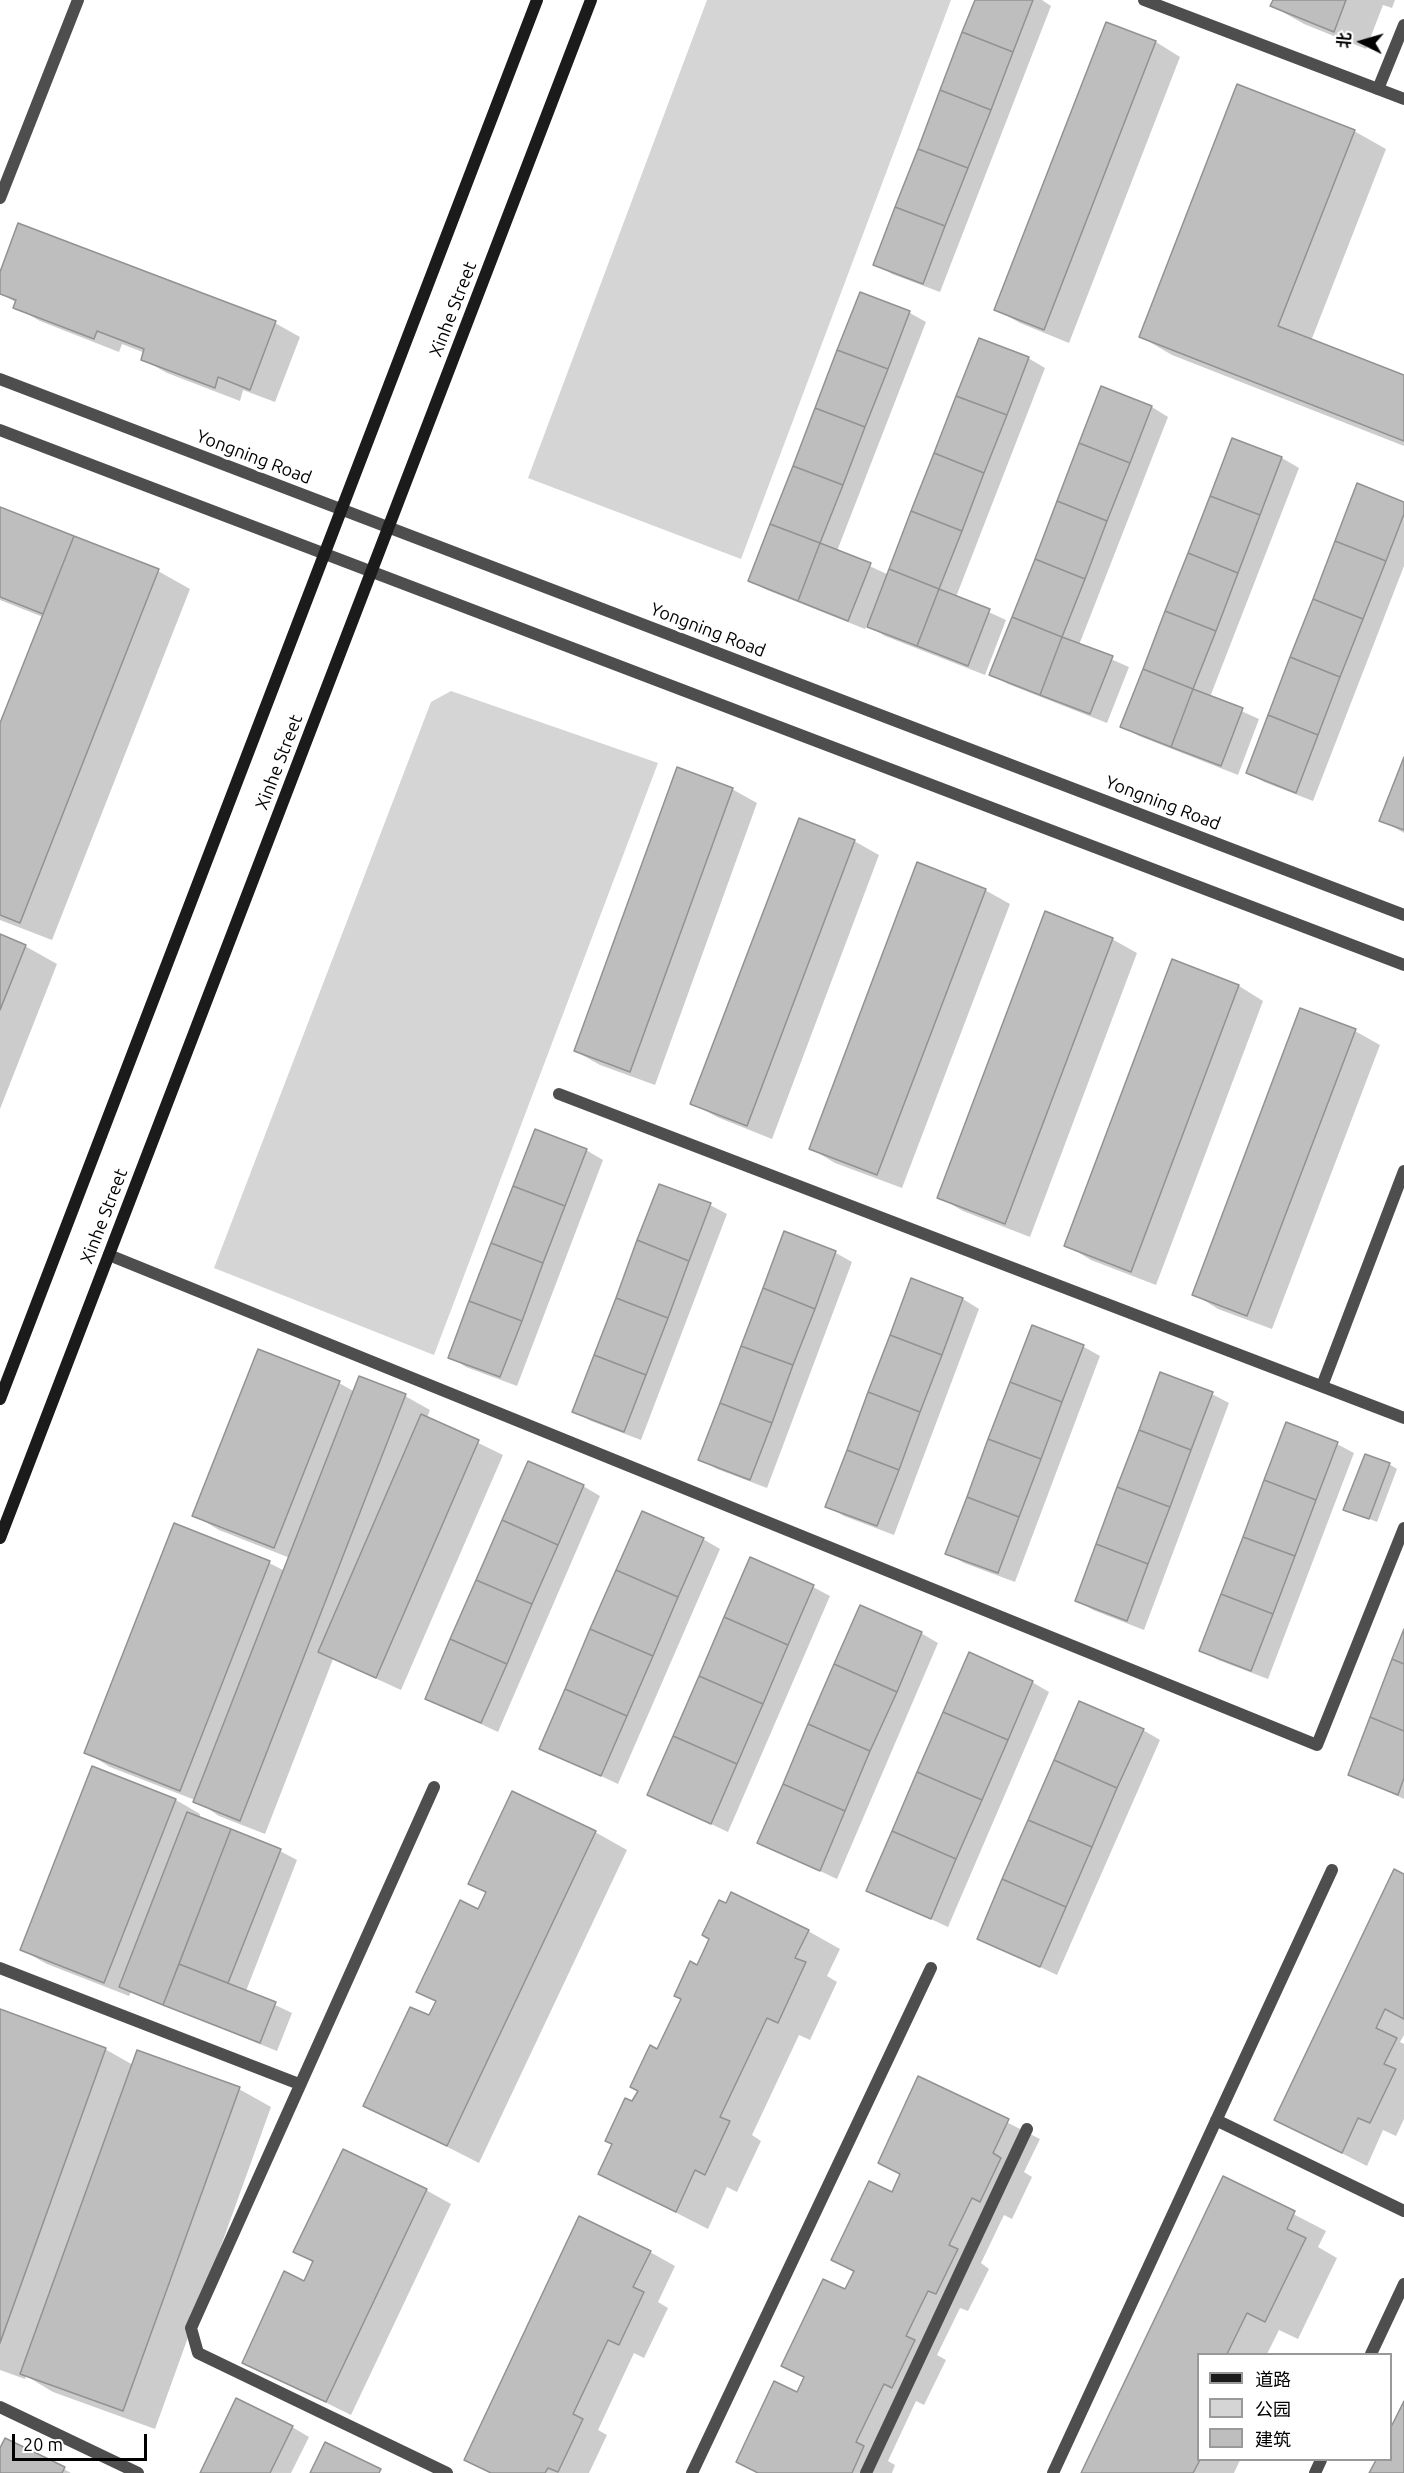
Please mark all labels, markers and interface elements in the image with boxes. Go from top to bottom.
north arrow [1332,12,1392,72]
text: 北 [1334,32,1354,49]
street label: Xinhe Street [425,258,481,360]
street label: Yongning Road [193,425,315,489]
street label: Yongning Road [647,598,769,662]
street label: Xinhe Street [251,711,307,813]
street label: Yongning Road [1102,771,1224,835]
street label: Xinhe Street [76,1165,132,1267]
legend [1197,2353,1392,2461]
text: 道路 [1255,2369,1291,2389]
text: 公园 [1255,2399,1291,2419]
scale bar [15,2422,150,2460]
text: 建筑 [1255,2429,1291,2449]
text: 20 m [23,2434,63,2454]

